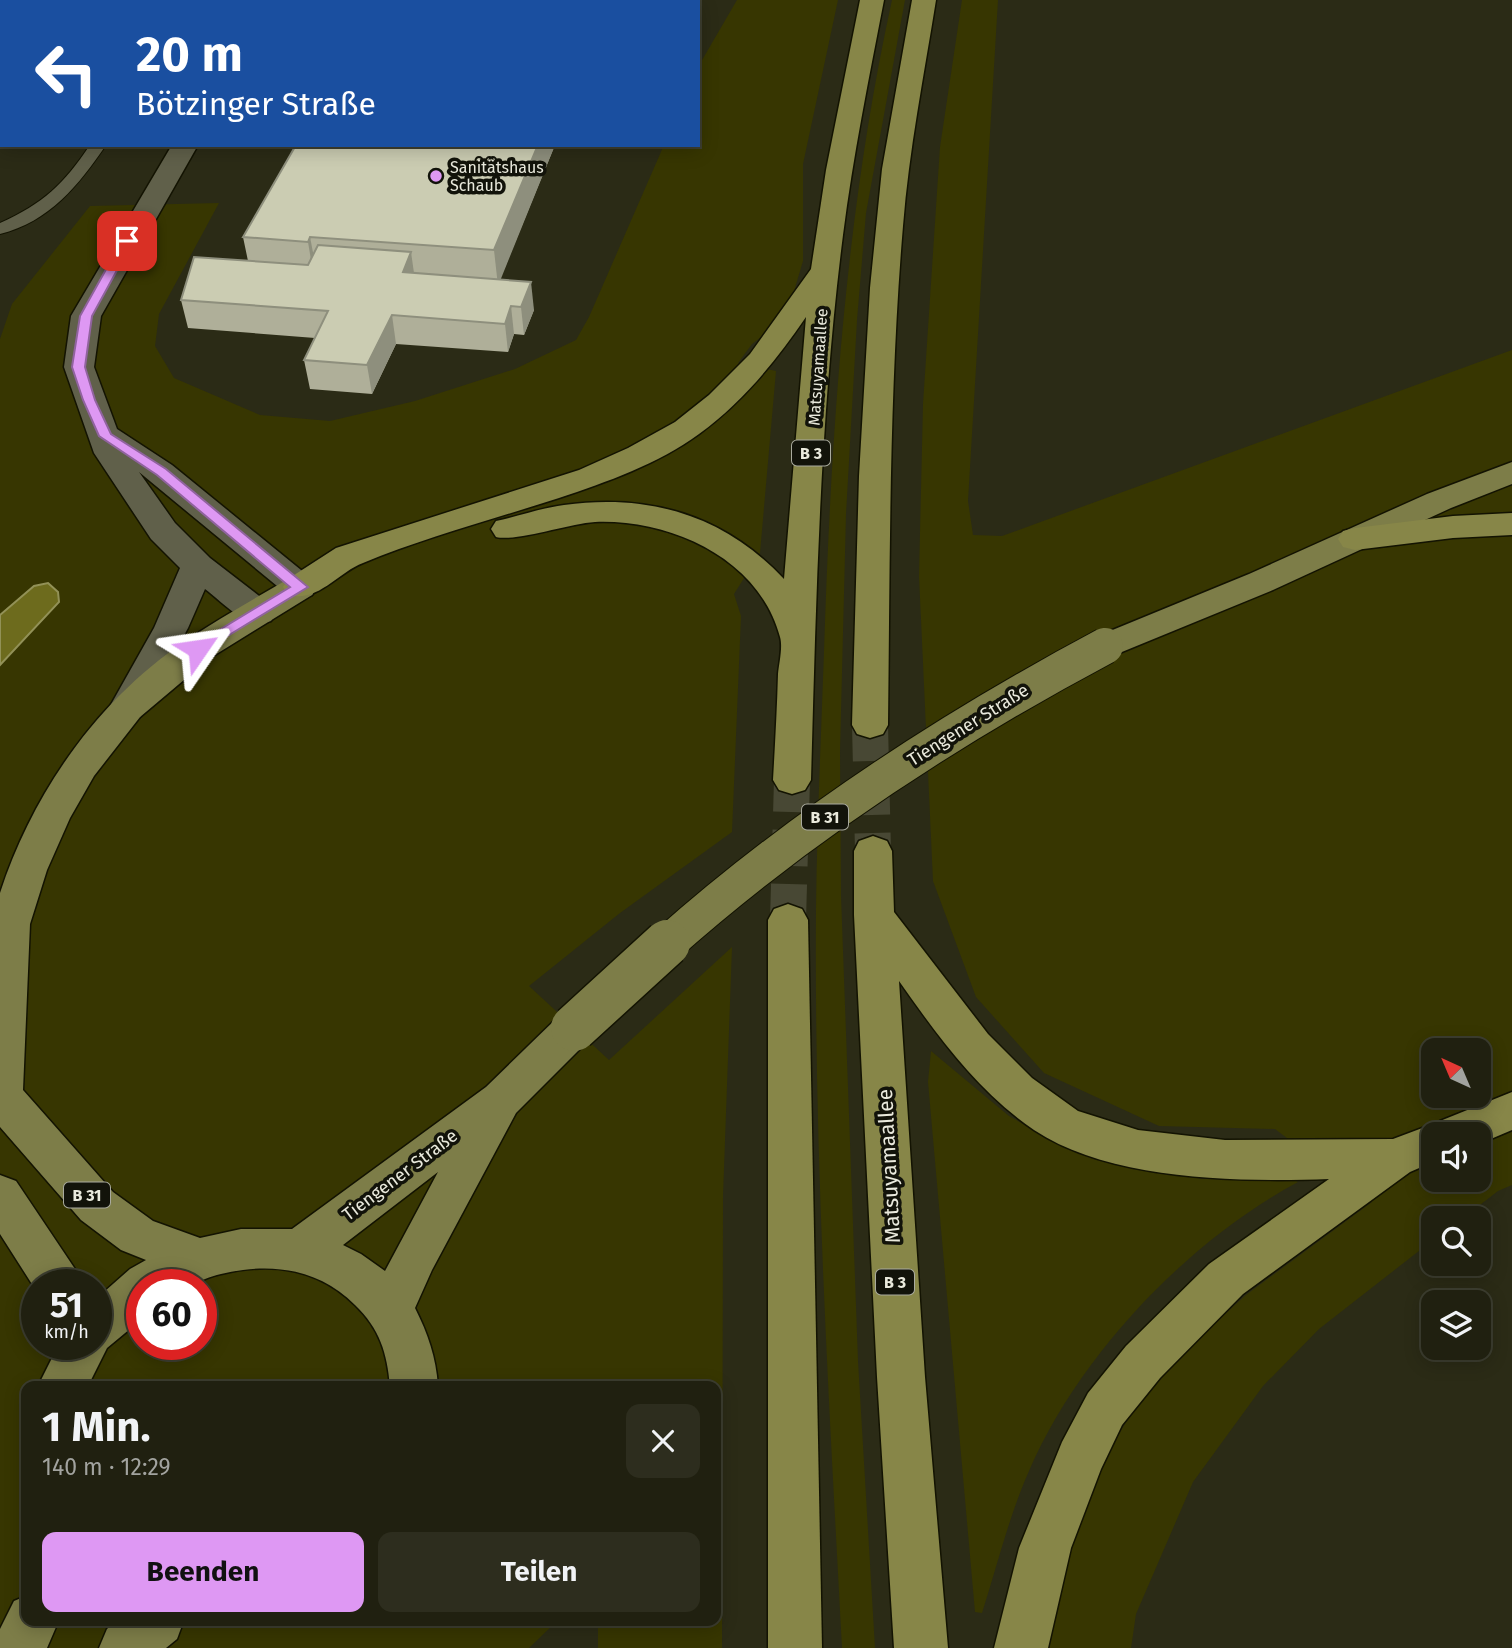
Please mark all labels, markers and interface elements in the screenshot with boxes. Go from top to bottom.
text: 20 m [136,25,243,84]
icon: left [21,28,112,119]
text: Bötzinger Straße [136,85,376,123]
place label: Sanitätshaus Schaub [450,158,544,195]
marker: Sanitätshaus Schaub [428,168,444,184]
pin [97,211,157,271]
icon: arrive [108,222,146,260]
street label: Matsuyamaallee [804,308,832,426]
road number: B 3 [792,440,830,466]
position arrow [161,612,235,686]
street label: Tiengener Straße [903,679,1033,771]
road number: B 31 [802,804,848,830]
north arrow [1421,1038,1491,1108]
map controls [1421,1038,1491,1360]
street label: Matsuyamaallee [872,1088,906,1244]
button: sound [1421,1122,1491,1192]
street label: Tiengener Straße [338,1125,462,1225]
road number: B 31 [64,1182,110,1208]
button: search [1421,1206,1491,1276]
speed limit sign: 60 [126,1269,217,1360]
road number: B 3 [876,1270,914,1294]
text: 51 [50,1284,83,1326]
button: layers [1421,1290,1491,1360]
text: km/h [44,1321,89,1343]
text: 1 Min. [42,1402,151,1452]
button: close [626,1404,700,1478]
text: 140 m · 12:29 [42,1453,171,1481]
button: Beenden [42,1532,364,1612]
button: Teilen [378,1532,700,1612]

